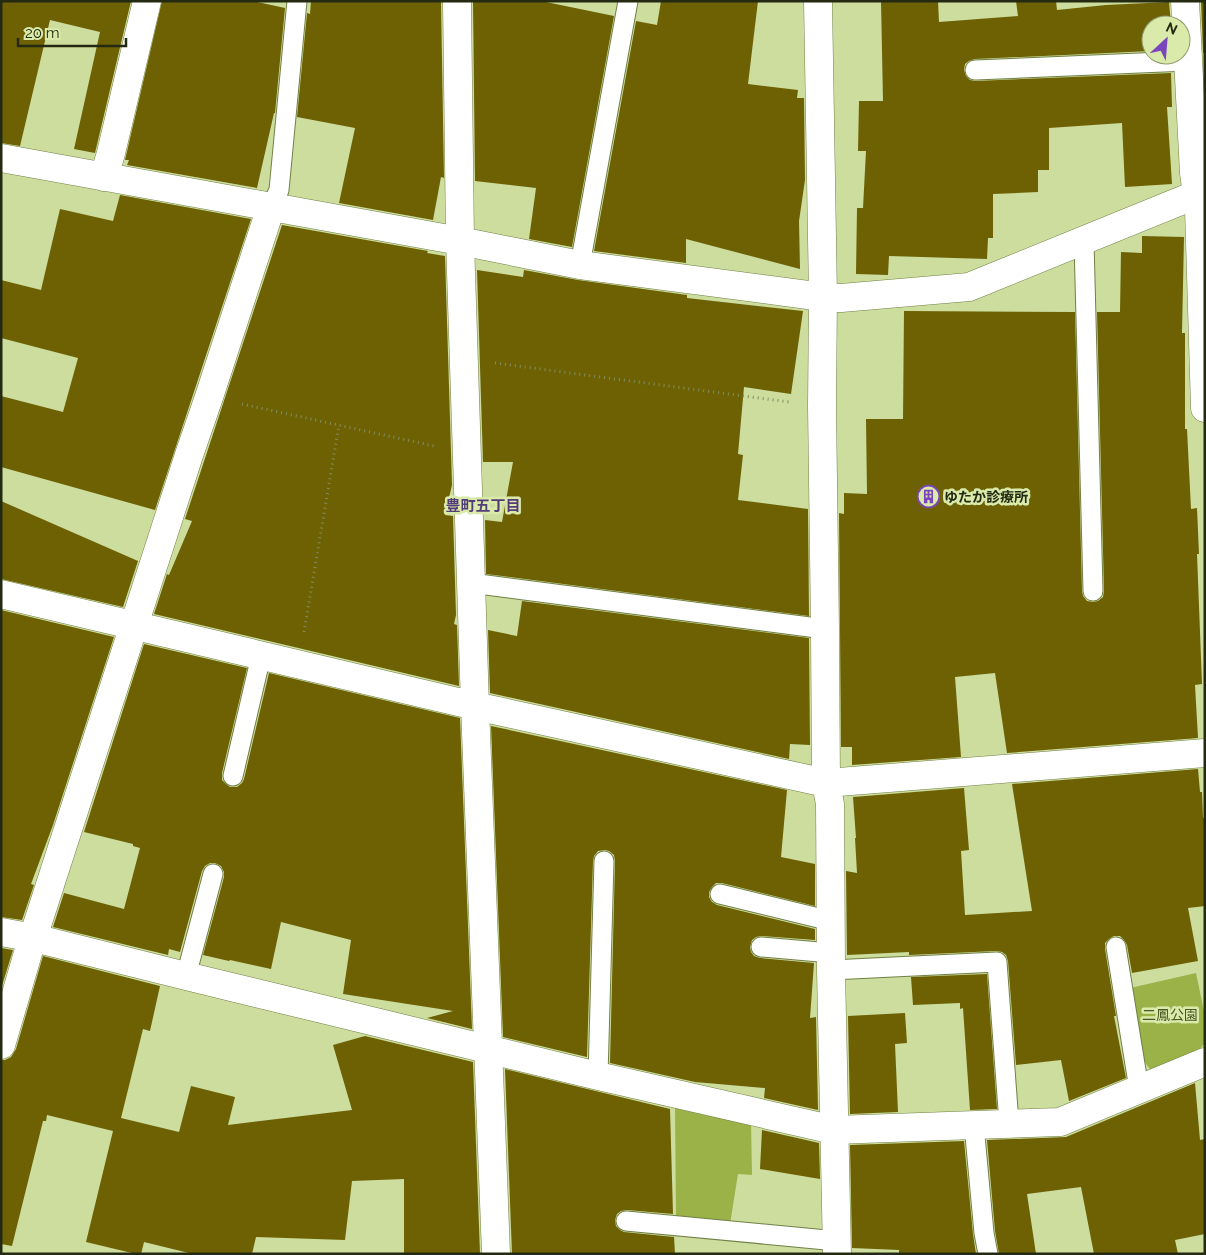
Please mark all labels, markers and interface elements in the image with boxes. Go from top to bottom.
scale bar [18,15,125,47]
north arrow [1141,15,1191,65]
text: N [1163,19,1180,38]
text: 20 m [25,24,60,42]
building icon: ゆたか診療所 [916,485,940,509]
place label: ゆたか診療所 [944,489,1028,505]
district label: 豊町五丁目 [445,497,521,515]
park label: 二鳳公園 [1142,1007,1198,1023]

